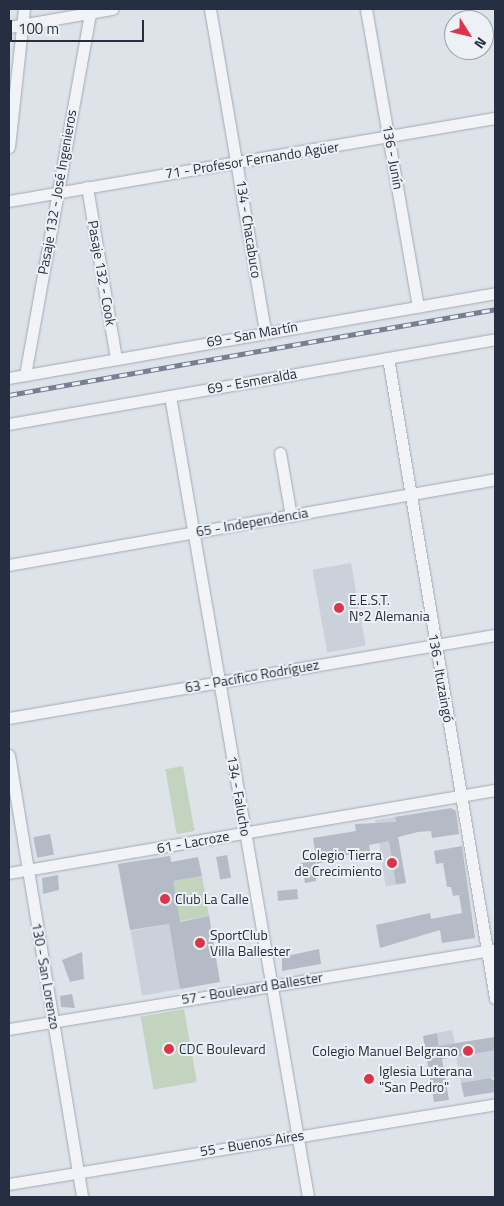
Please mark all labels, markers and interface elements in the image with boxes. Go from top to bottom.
scale bar [12,10,146,42]
north arrow [444,10,494,60]
text: 100 m [18,17,59,40]
text: N [469,33,492,54]
street label: Pasaje 132 - José Ingenieros [34,108,80,276]
street label: 136 - Junín [379,123,407,191]
street label: 71 - Profesor Fernando Agüer [164,138,340,182]
street label: 134 - Chacabuco [233,179,265,279]
street label: Pasaje 132 - Cook [84,219,120,327]
street label: 69 - San Martín [205,318,299,350]
street label: 69 - Esmeralda [206,365,298,397]
street label: 65 - Independencia [195,504,309,540]
place label: E.E.S.T. Nº2 Alemania [349,592,430,624]
marker: E.E.S.T. Nº2 Alemania [333,602,345,614]
street label: 136 - Ituzaingó [425,632,457,724]
street label: 63 - Pacífico Rodríguez [184,656,320,696]
street label: 134 - Falucho [224,754,254,838]
street label: 61 - Lacroze [155,827,231,857]
place label: Colegio Tierra de Crecimiento [294,847,382,880]
marker: Colegio Tierra de Crecimiento [386,857,398,869]
place label: Club La Calle [175,891,249,907]
marker: Club La Calle [159,893,171,905]
street label: 130 - San Lorenzo [28,921,64,1031]
place label: SportClub Villa Ballester [210,927,290,960]
marker: SportClub Villa Ballester [194,937,206,949]
street label: 57 - Boulevard Ballester [180,969,324,1007]
place label: CDC Boulevard [179,1041,266,1057]
marker: CDC Boulevard [163,1043,175,1055]
place label: Colegio Manuel Belgrano [312,1043,458,1059]
marker: Colegio Manuel Belgrano [462,1045,474,1057]
place label: Iglesia Luterana "San Pedro" [379,1063,472,1096]
marker: Iglesia Luterana "San Pedro" [363,1073,375,1085]
street label: 55 - Buenos Aires [199,1126,305,1160]

